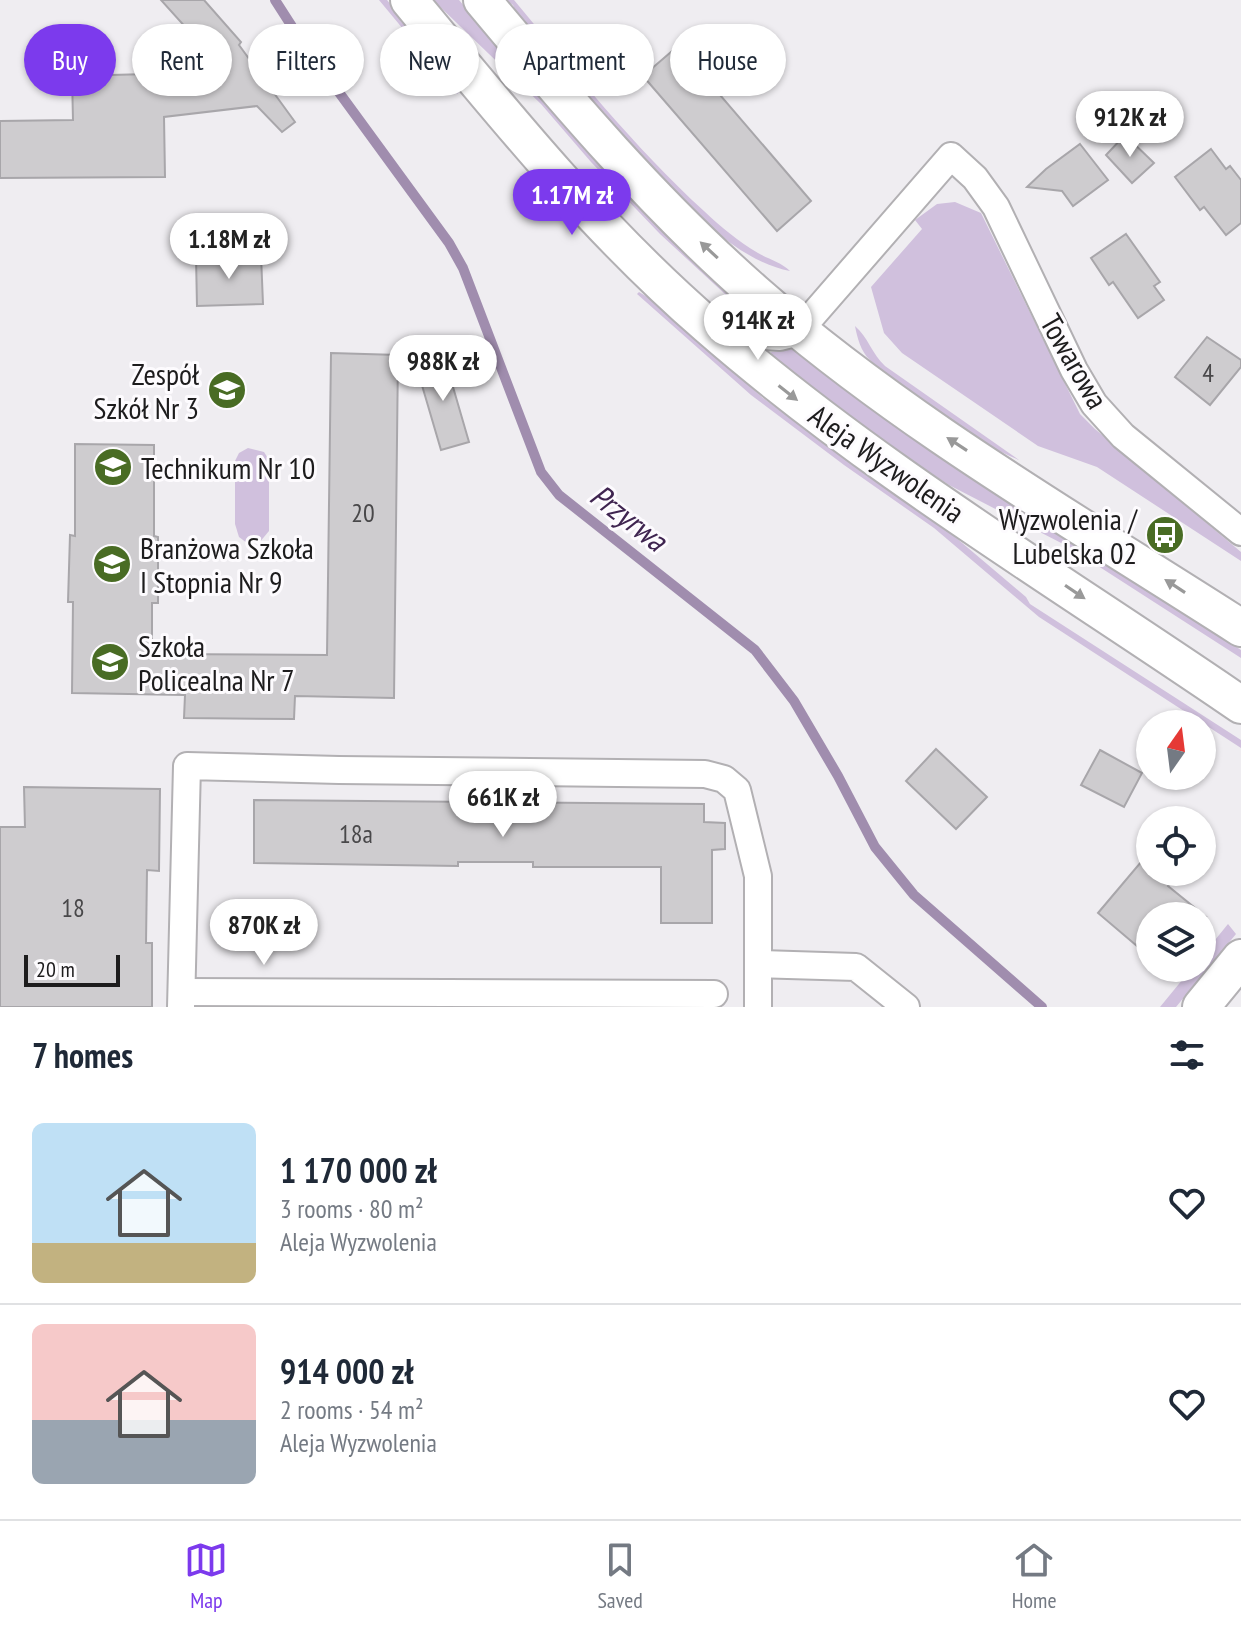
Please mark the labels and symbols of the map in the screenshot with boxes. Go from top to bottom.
pin: 912K zł [1056,91,1204,159]
pin: 1.17M zł [489,169,655,237]
pin: 1.18M zł [146,213,312,281]
one-way arrow [699,242,719,259]
pin: 914K zł [684,294,832,362]
street label: Towarowa [1032,307,1118,415]
pin: 988K zł [369,335,517,403]
place label: Zespół Szkół Nr 3 [93,354,199,427]
house number: 4 [1202,356,1214,389]
school or university icon: Zespół Szkół Nr 3 [206,369,248,411]
one-way arrow [778,385,798,401]
street label: Aleja Wyzwolenia [802,395,972,531]
one-way arrow [947,437,968,452]
school or university icon: Technikum Nr 10 [92,446,134,488]
place label: Technikum Nr 10 [141,448,315,487]
water label: Przyrwa [582,474,678,561]
house number: 20 [351,496,375,529]
place label: Wyzwolenia / Lubelska 02 [999,499,1138,572]
bus stop icon: Wyzwolenia / Lubelska 02 [1144,514,1186,556]
place label: Branżowa Szkoła I Stopnia Nr 9 [140,528,314,601]
school or university icon: Branżowa Szkoła I Stopnia Nr 9 [91,543,133,585]
one-way arrow [1165,578,1186,593]
one-way arrow [1064,584,1085,599]
place label: Szkoła Policealna Nr 7 [138,626,294,699]
school or university icon: Szkoła Policealna Nr 7 [89,641,131,683]
north arrow [1136,710,1216,790]
pin: 661K zł [429,771,577,839]
house number: 18a [339,817,373,850]
house number: 18 [61,891,85,924]
pin: 870K zł [190,899,338,967]
scale bar [24,951,120,987]

